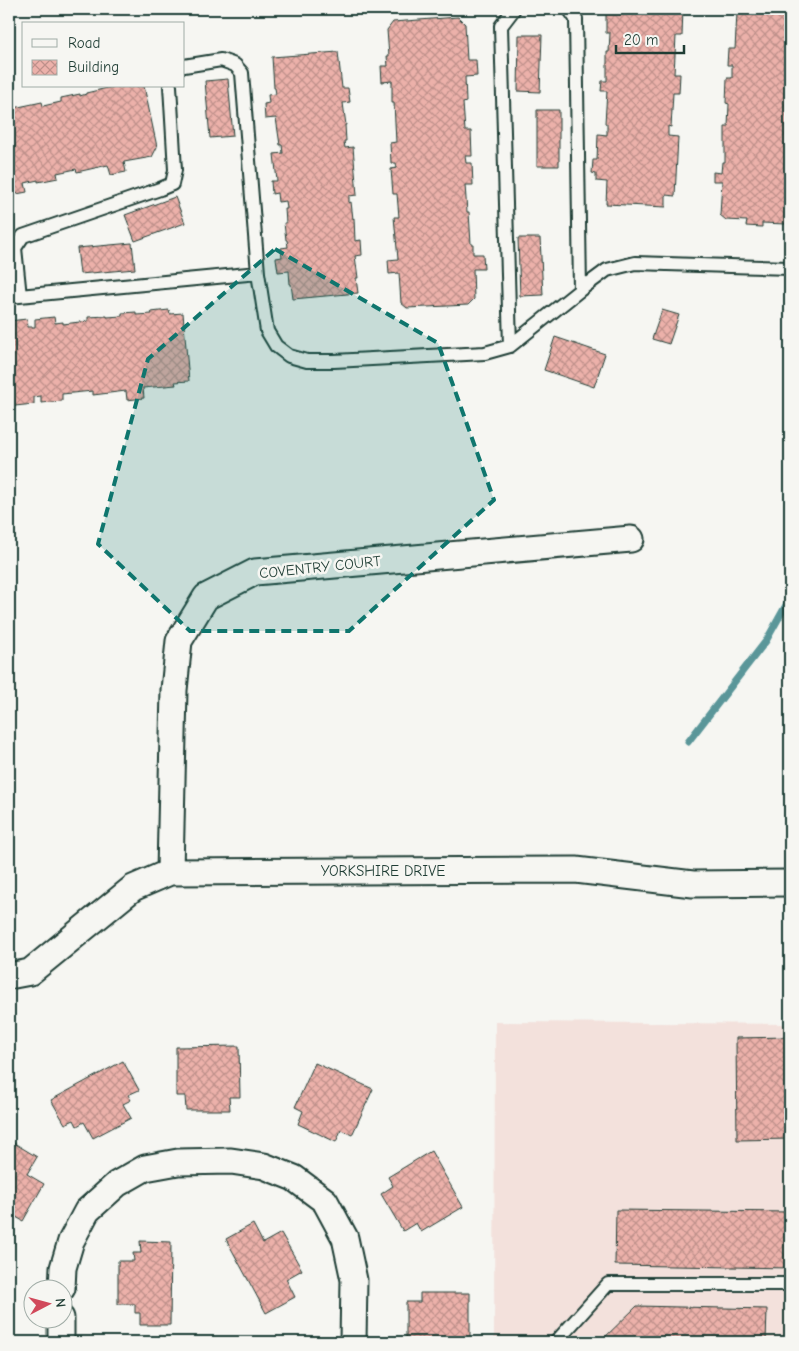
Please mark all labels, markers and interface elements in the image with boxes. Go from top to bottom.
legend [22,22,185,88]
scale bar [616,22,684,54]
text: 20 m [624,31,658,49]
text: Road [68,34,100,52]
text: Building [68,58,119,76]
street label: COVENTRY COURT [258,552,382,582]
street label: YORKSHIRE DRIVE [321,862,445,880]
north arrow [22,1278,72,1328]
text: N [52,1297,69,1308]

